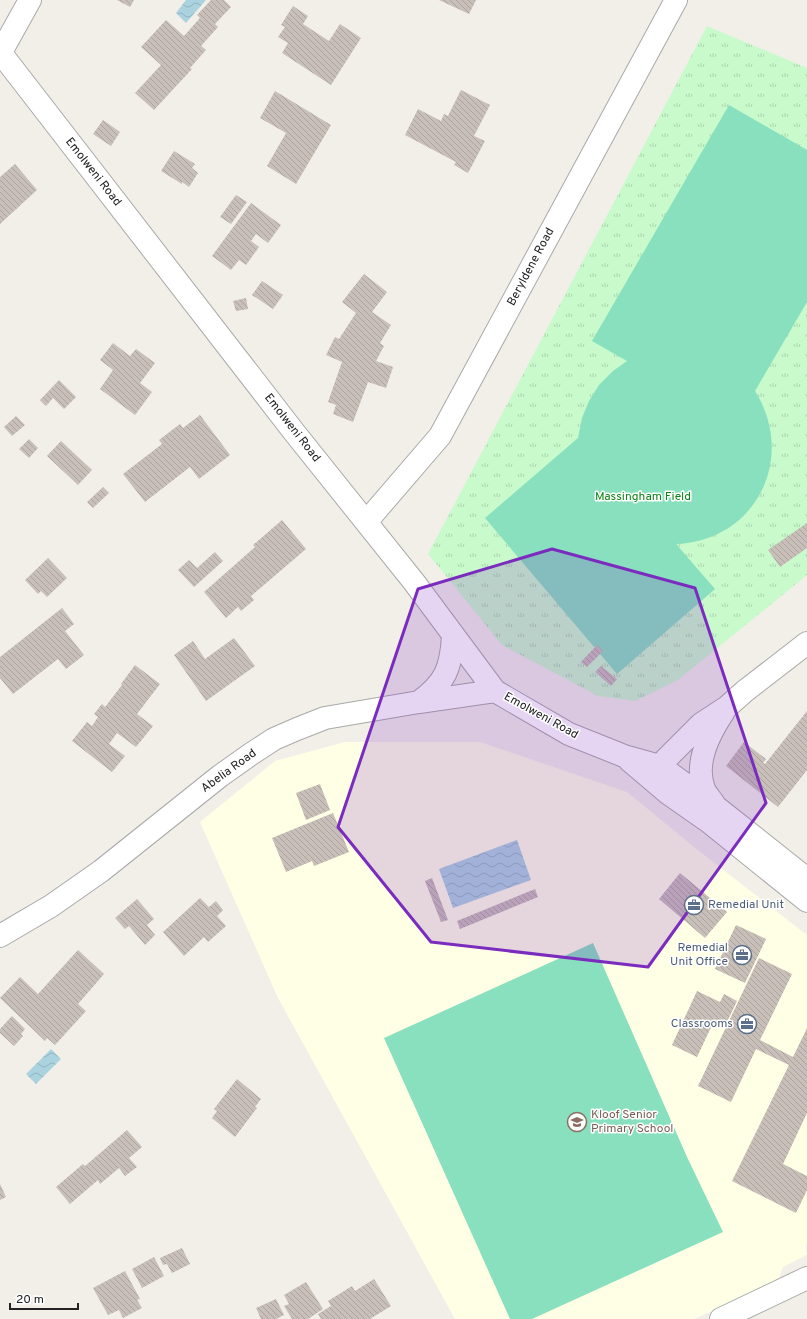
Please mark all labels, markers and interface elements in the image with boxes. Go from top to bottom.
street label: Emolweni Road [61,134,125,210]
street label: Beryldene Road [504,225,558,309]
street label: Emolweni Road [260,390,324,466]
park label: Massingham Field [595,489,691,505]
street label: Emolweni Road [501,689,581,743]
street label: Abelia Road [198,746,260,796]
office icon: Remedial Unit [683,894,705,916]
place label: Remedial Unit [708,897,784,913]
place label: Remedial Unit Office [670,940,728,970]
office icon: Remedial Unit Office [731,944,753,966]
office icon: Classrooms [736,1013,758,1035]
place label: Classrooms [671,1016,733,1032]
place label: Kloof Senior Primary School [591,1107,674,1137]
school or university icon: Kloof Senior Primary School [566,1111,588,1133]
scale bar [10,1285,78,1311]
text: 20 m [16,1292,44,1308]

